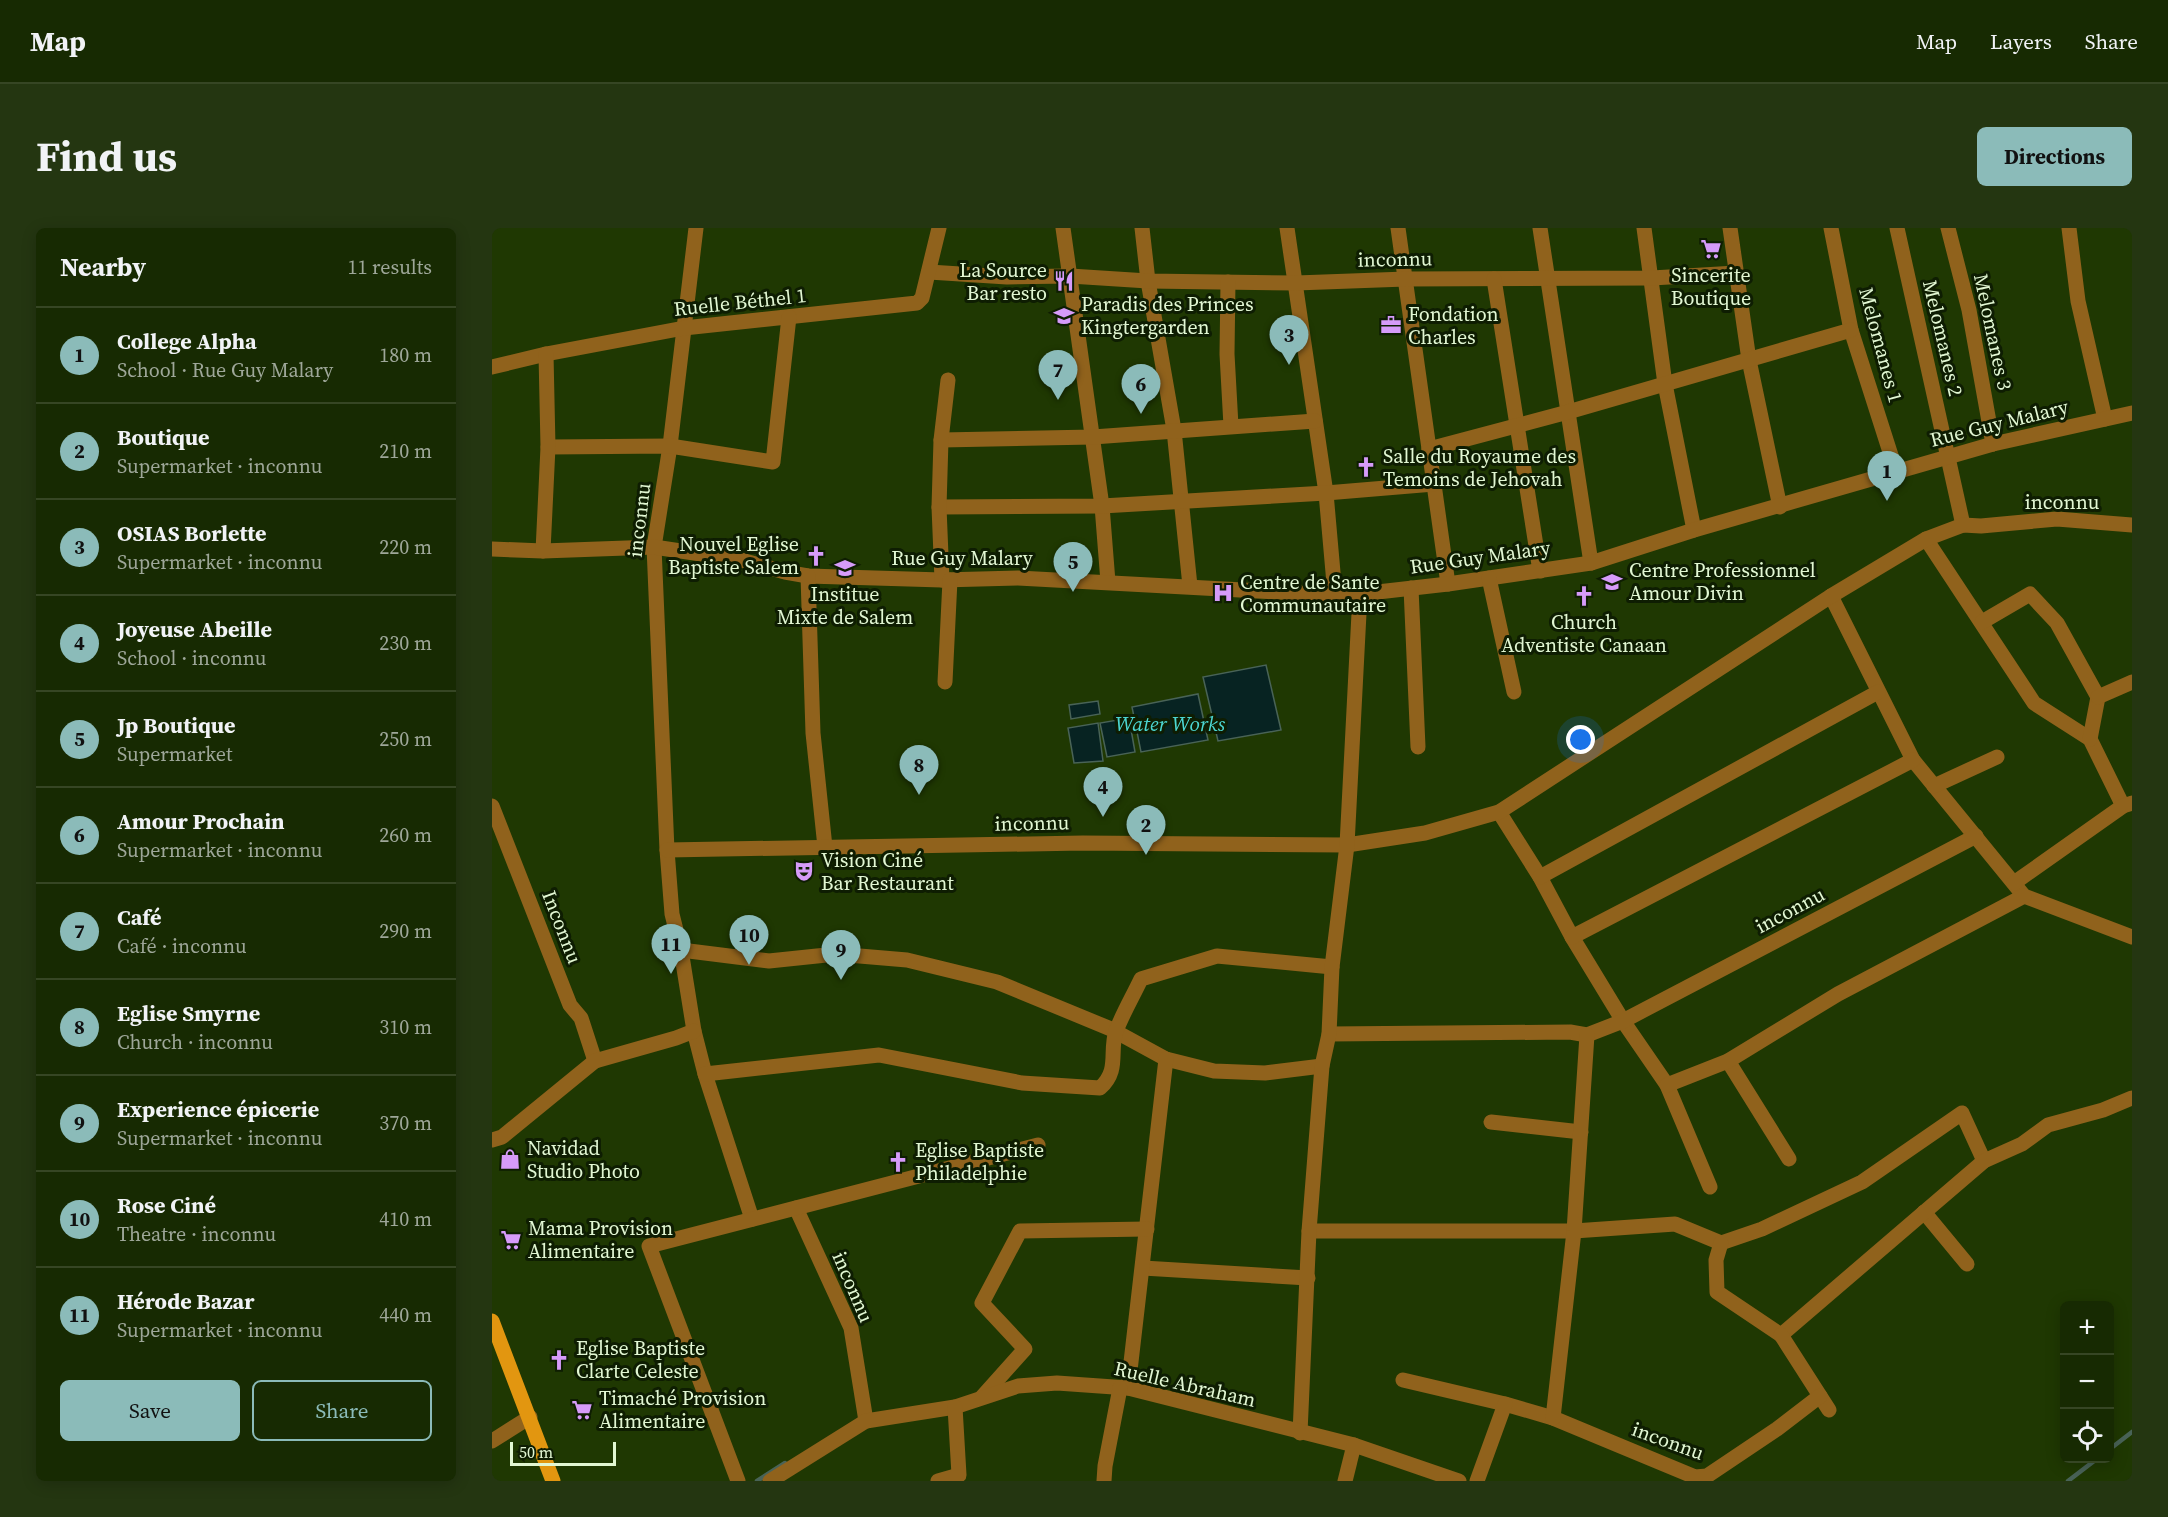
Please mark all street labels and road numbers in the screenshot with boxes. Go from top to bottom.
street label: inconnu [1357,244,1433,274]
street label: Melomanes 3 [1967,271,2019,393]
street label: Melomanes 2 [1916,277,1970,399]
street label: Ruelle Béthel 1 [672,281,808,323]
street label: Melomanes 1 [1852,284,1910,406]
street label: Rue Guy Malary [1927,392,2072,454]
street label: inconnu [621,481,657,559]
street label: inconnu [2025,488,2099,516]
street label: Rue Guy Malary [1408,533,1553,581]
street label: Rue Guy Malary [891,544,1033,572]
street label: inconnu [994,808,1070,838]
street label: inconnu [1750,880,1830,940]
street label: Inconnu [535,886,589,968]
street label: inconnu [826,1247,880,1327]
street label: Ruelle Abraham [1111,1354,1259,1414]
street label: inconnu [1628,1415,1708,1467]

